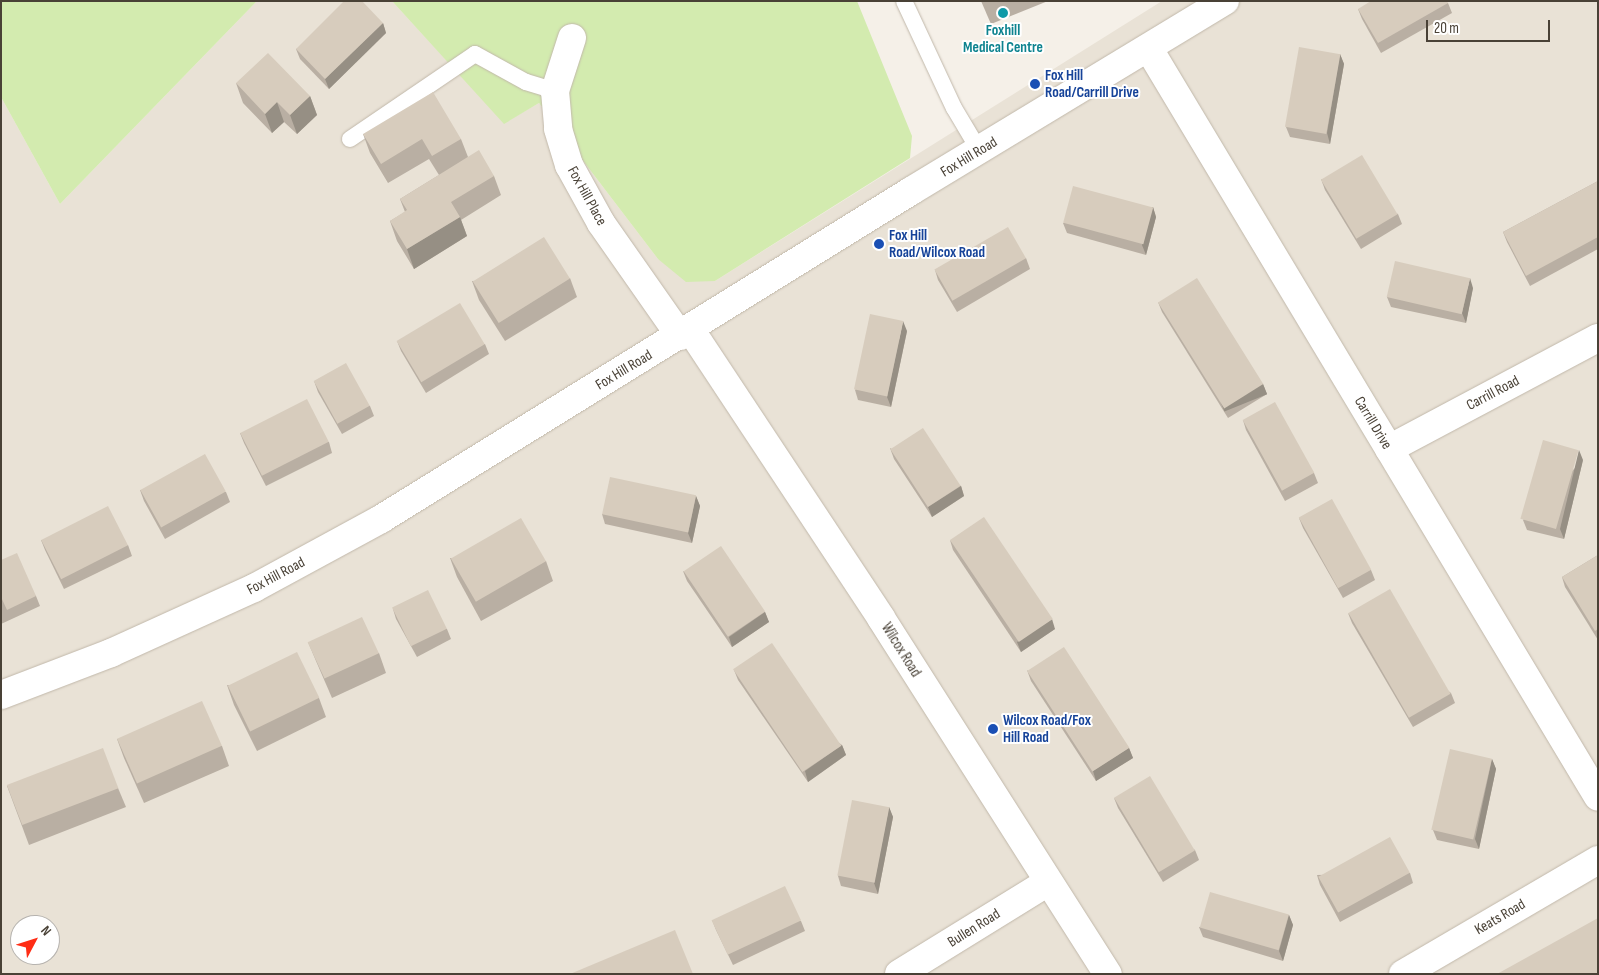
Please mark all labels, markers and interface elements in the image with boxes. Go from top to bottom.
marker: Foxhill Medical Centre [997,7,1009,19]
scale bar [1429,10,1553,42]
text: 20 m [1434,19,1459,38]
place label: Foxhill Medical Centre [963,21,1043,56]
place label: Fox Hill Road/Carrill Drive [1045,66,1139,101]
marker: Fox Hill Road/Carrill Drive [1029,78,1041,90]
street label: Fox Hill Road [937,133,1001,181]
street label: Fox Hill Place [563,163,611,229]
place label: Fox Hill Road/Wilcox Road [889,226,985,261]
marker: Fox Hill Road/Wilcox Road [873,238,885,250]
street label: Fox Hill Road [592,346,656,394]
street label: Carrill Road [1464,372,1522,414]
street label: Carrill Drive [1350,393,1396,453]
street label: Fox Hill Road [244,553,308,599]
street label: Wilcox Road [877,620,925,680]
place label: Wilcox Road/Fox Hill Road [1003,711,1091,746]
marker: Wilcox Road/Fox Hill Road [987,723,999,735]
street label: Keats Road [1471,895,1529,939]
street label: Bullen Road [944,905,1004,951]
north arrow [10,915,60,965]
text: N [37,922,55,939]

